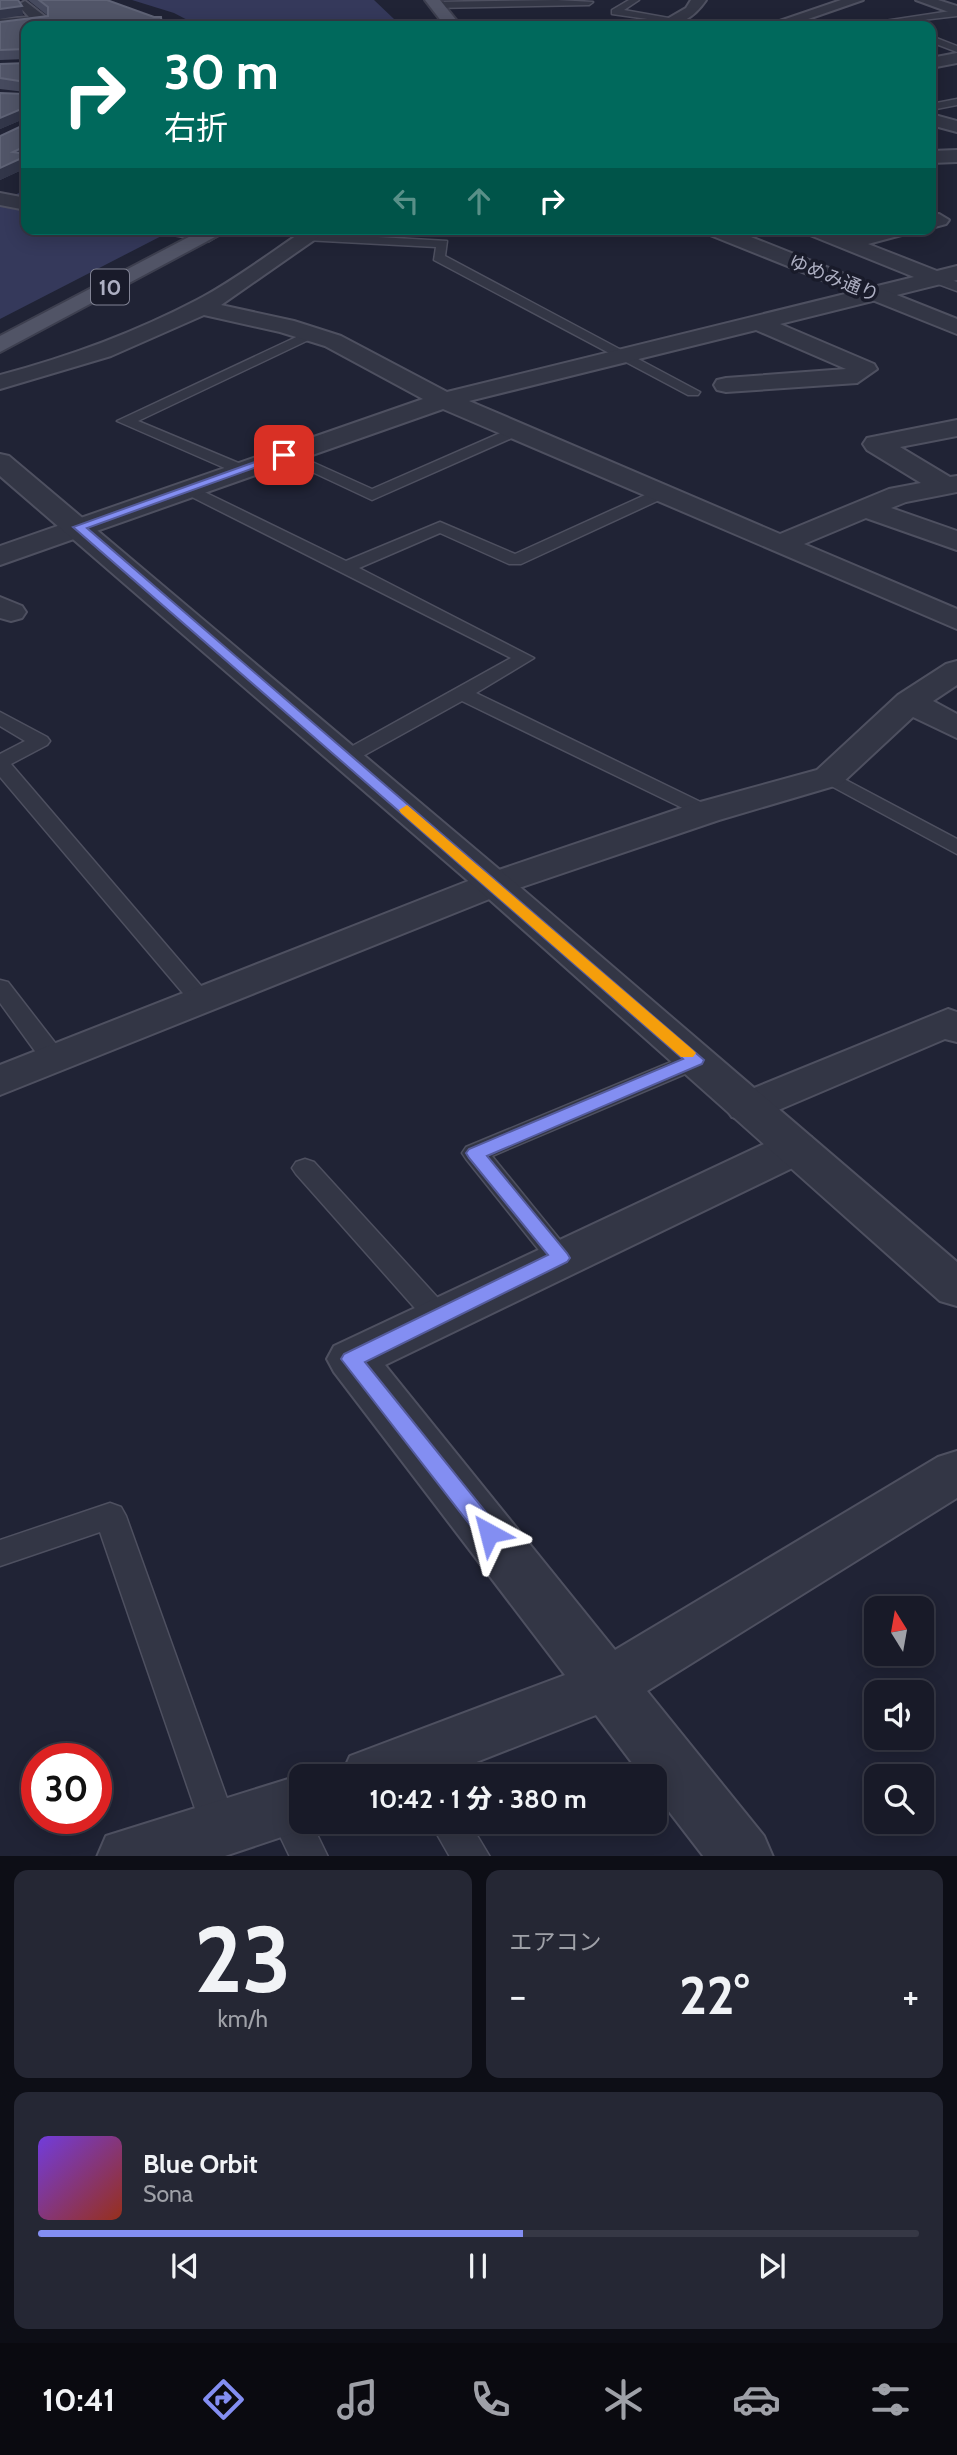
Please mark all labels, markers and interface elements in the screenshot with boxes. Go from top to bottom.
text: 30 m [164,42,279,101]
icon: right [49,49,140,140]
text: 右折 [164,108,228,147]
icon: left [387,182,425,220]
icon: ahead [460,182,498,220]
icon: right [533,182,571,220]
street label: ゆめみ通り [786,250,882,306]
road number: 10 [91,270,129,304]
pin [254,425,314,485]
icon: arrive [265,436,303,474]
position arrow [452,1496,526,1570]
north arrow [864,1596,934,1666]
map controls [864,1596,934,1834]
button: sound [864,1680,934,1750]
speed limit sign: 30 [21,1743,112,1834]
button: search [864,1764,934,1834]
text: 10:42 · 1 分 · 380 m [369,1783,587,1815]
text: 23 [194,1904,291,2015]
text: エアコン [510,1928,602,1956]
text: 22° [679,1964,749,2027]
text: − [510,1972,526,2019]
text: + [902,1972,919,2019]
text: km/h [218,2005,268,2033]
text: Blue Orbit [143,2148,258,2180]
text: Sona [143,2180,193,2208]
icon: previous [166,2247,204,2285]
icon: pause [459,2247,497,2285]
icon: next [753,2247,791,2285]
icon: directions [199,2375,248,2424]
icon: music [333,2375,382,2424]
icon: phone [466,2375,515,2424]
icon: climate [599,2375,648,2424]
icon: car [732,2375,781,2424]
icon: filters [866,2375,915,2424]
text: 10:41 [42,2380,115,2419]

